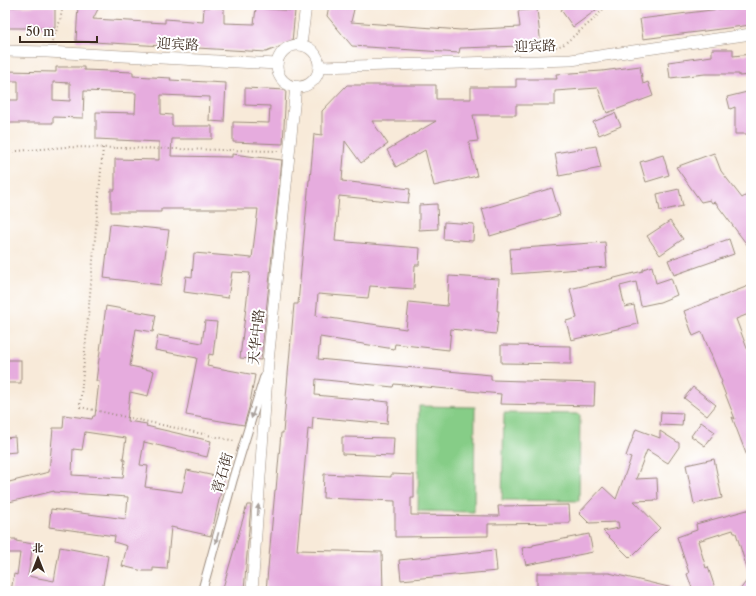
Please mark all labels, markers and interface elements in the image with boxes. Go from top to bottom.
scale bar [20,18,97,44]
text: 50 m [26,24,55,39]
street label: 迎宾路 [157,34,199,54]
street label: 迎宾路 [514,36,556,56]
street label: 天华中路 [244,308,268,366]
one-way arrow [250,407,256,419]
street label: 青石街 [208,450,236,496]
one-way arrow [254,504,261,516]
one-way arrow [214,532,220,544]
north arrow [18,538,58,578]
text: 北 [33,541,44,555]

